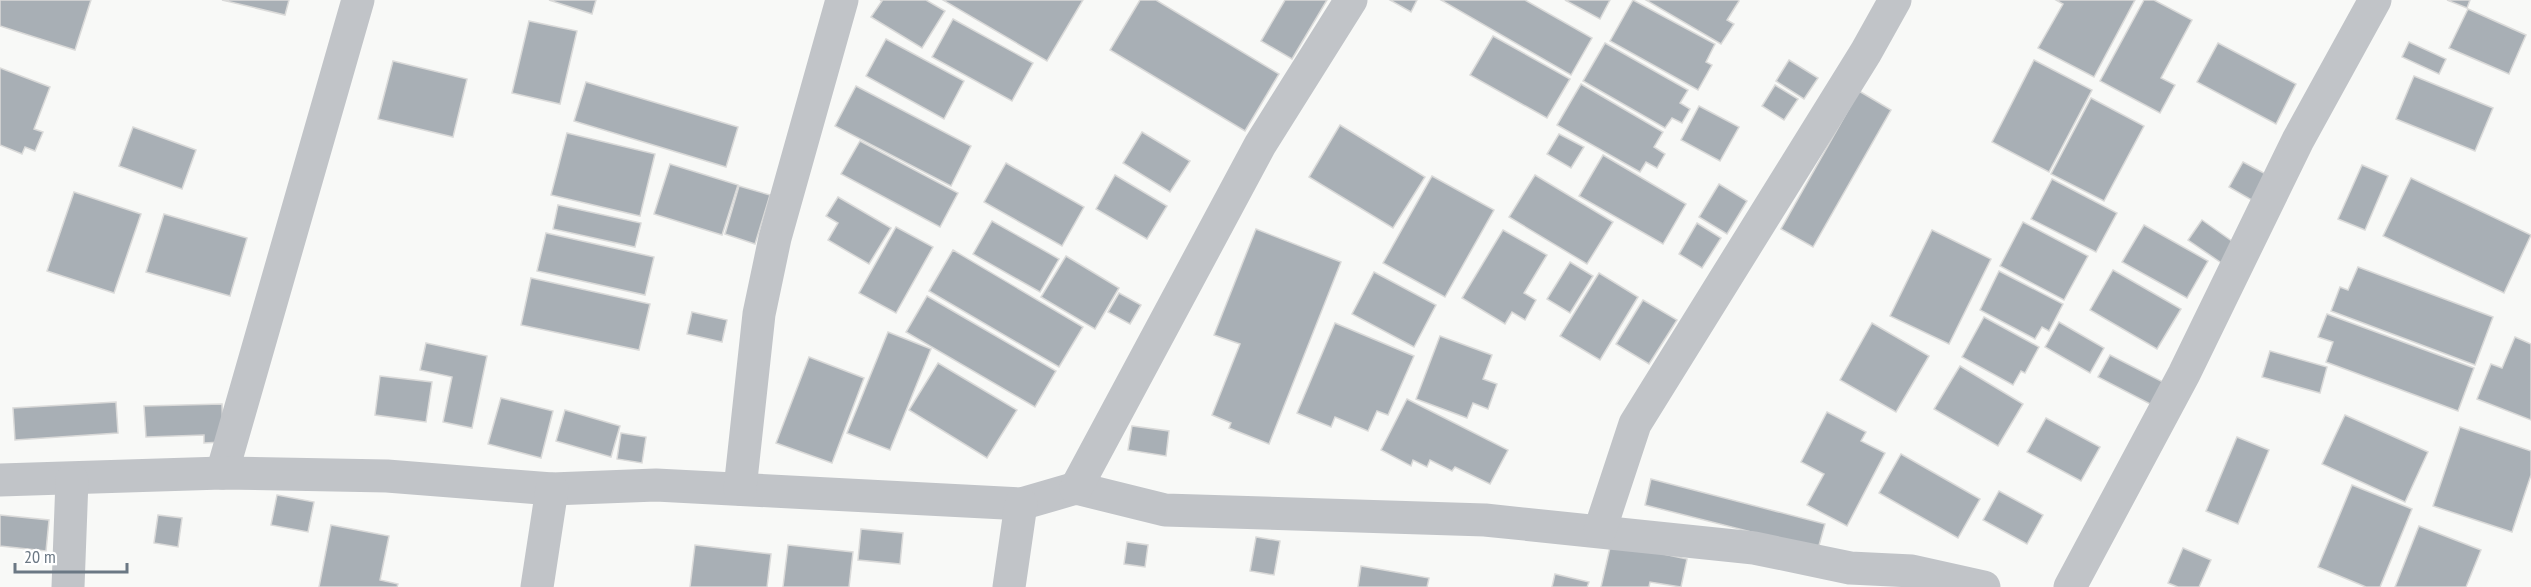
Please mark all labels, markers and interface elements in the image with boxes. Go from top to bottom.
scale bar [15,536,128,574]
text: 20 m [24,545,56,568]

